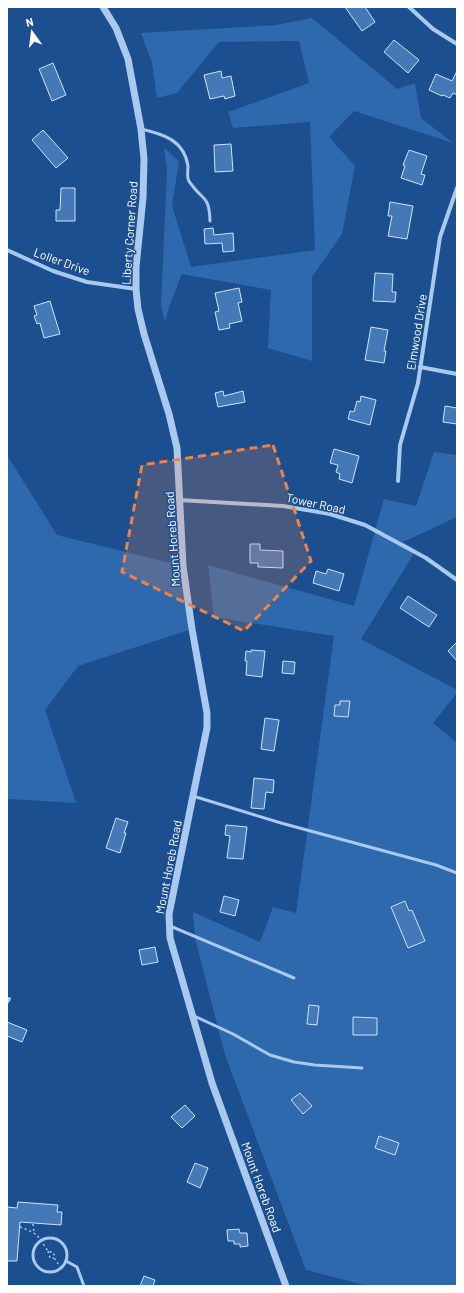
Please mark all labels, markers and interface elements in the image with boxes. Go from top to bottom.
north arrow [12,12,52,52]
text: N [24,15,35,29]
street label: Liberty Corner Road [118,181,140,285]
street label: Loller Drive [32,244,92,278]
street label: Elmwood Drive [403,293,429,371]
street label: Tower Road [285,490,347,516]
street label: Mount Horeb Road [162,491,182,587]
street label: Mount Horeb Road [152,819,184,915]
street label: Mount Horeb Road [239,1140,285,1234]

